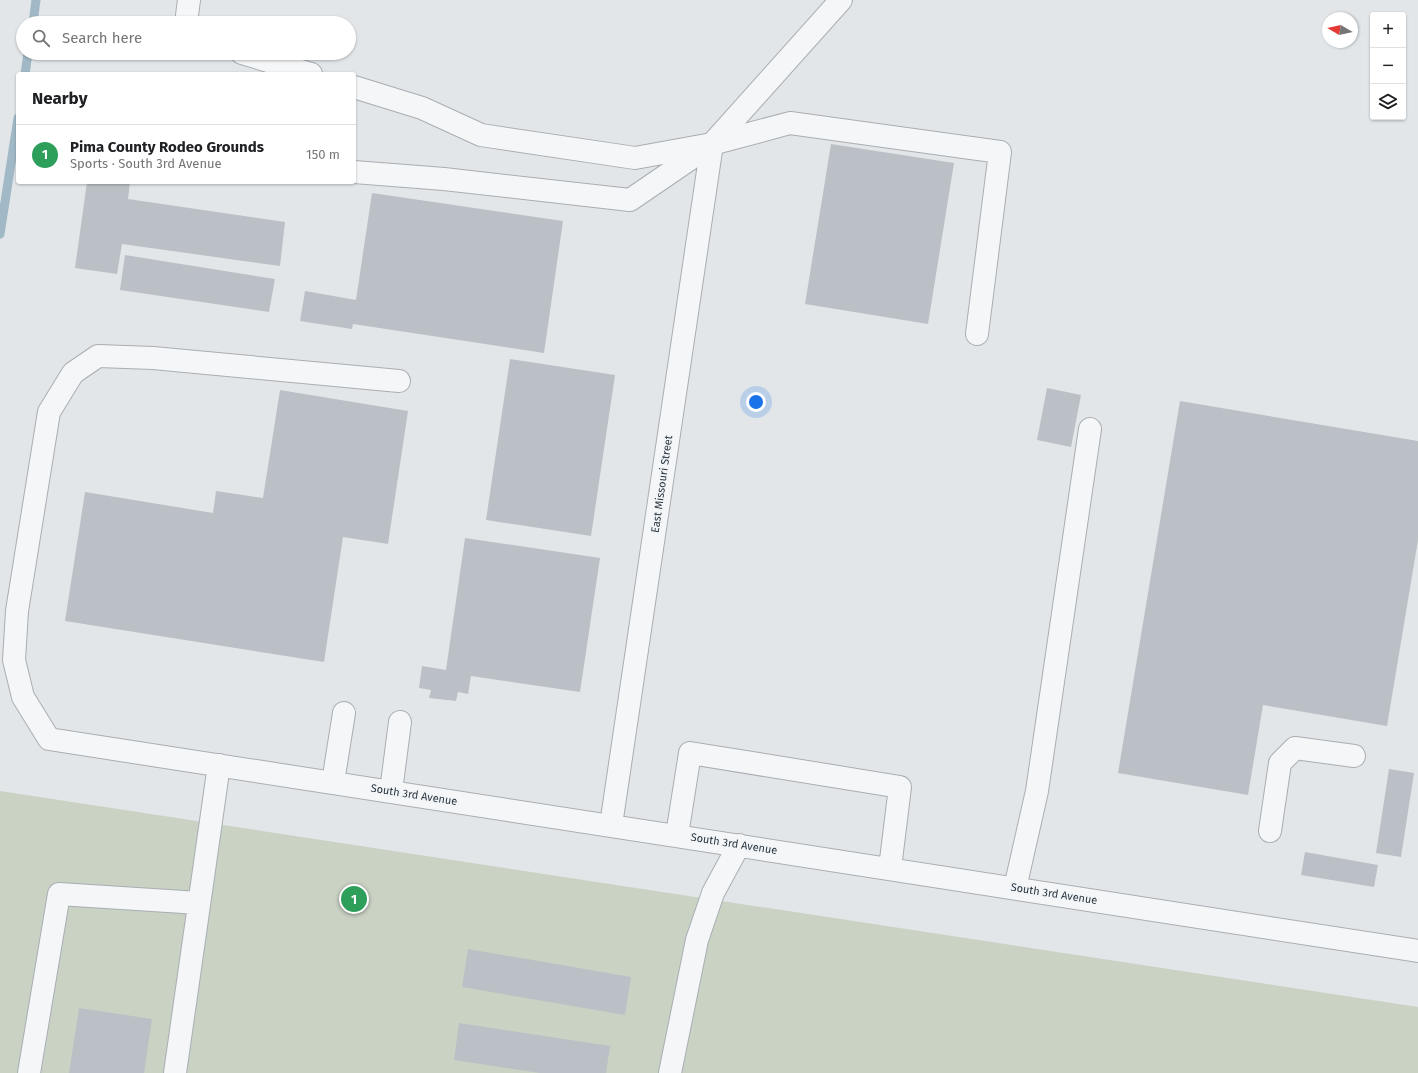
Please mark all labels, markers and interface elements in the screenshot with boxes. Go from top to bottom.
north arrow [1322,12,1358,48]
map controls [1370,12,1406,120]
button: + [1370,12,1406,48]
search box [16,16,356,60]
icon: search [30,27,52,49]
text: Search here [62,29,142,47]
button: − [1370,48,1406,84]
button: layers [1370,84,1406,120]
text: Nearby [32,88,87,109]
text: Pima County Rodeo Grounds [70,138,264,156]
text: 1 [42,147,48,162]
text: 150 m [306,147,340,162]
text: Sports · South 3rd Avenue [70,156,222,171]
your location [746,392,766,412]
street label: East Missouri Street [649,434,675,534]
street label: South 3rd Avenue [370,782,458,808]
street label: South 3rd Avenue [690,831,778,857]
street label: South 3rd Avenue [1010,881,1098,907]
pin: 1 [341,884,367,914]

